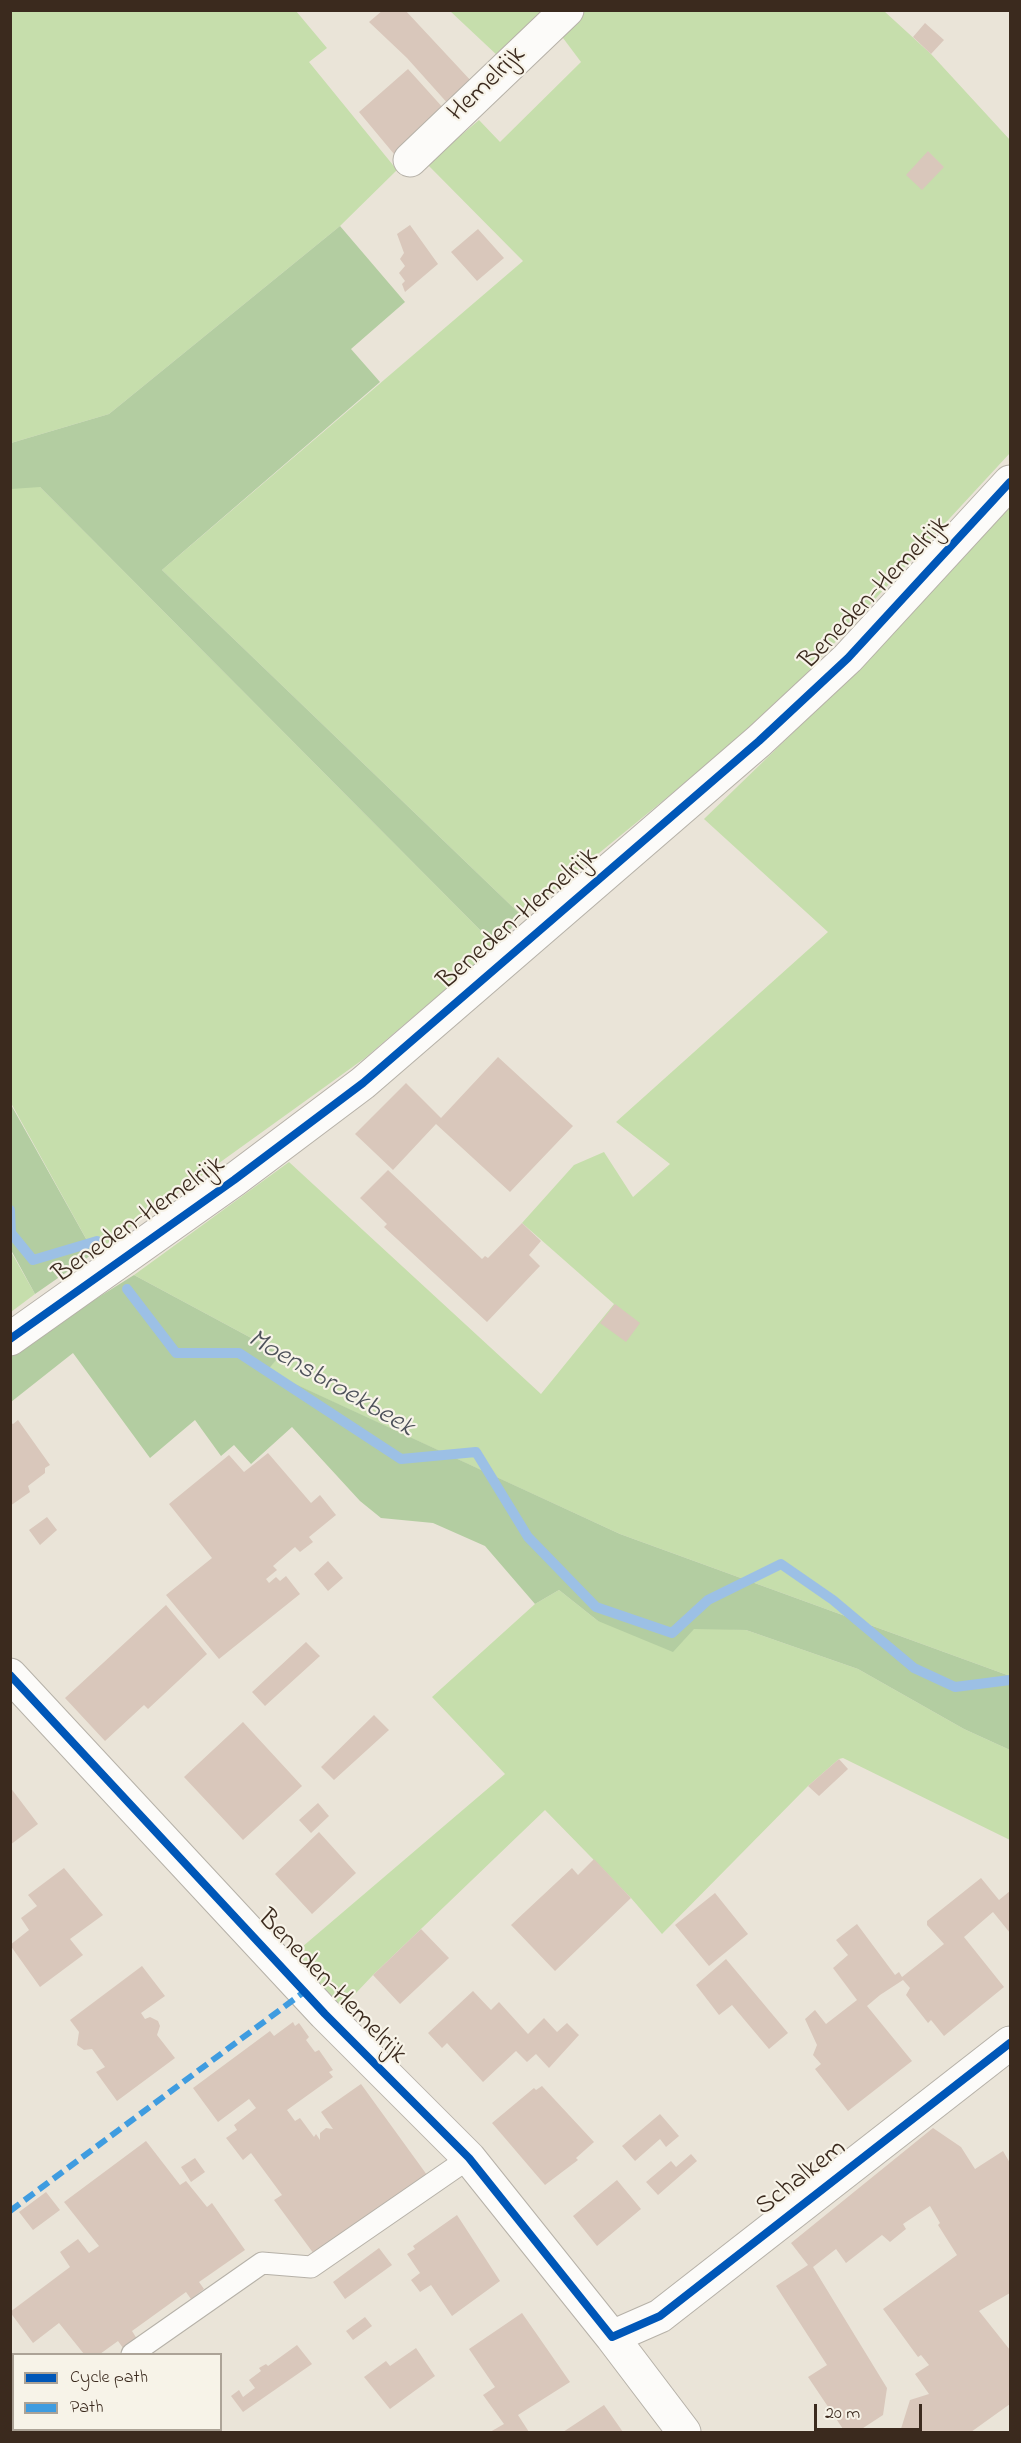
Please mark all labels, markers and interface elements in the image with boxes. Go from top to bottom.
street label: Hemelrijk [442,40,534,130]
street label: Beneden-Hemelrijk [794,510,958,678]
street label: Beneden-Hemelrijk [432,841,606,999]
street label: Beneden-Hemelrijk [48,1150,232,1292]
water label: Moensbroekbeek [241,1324,419,1446]
street label: Beneden-Hemelrijk [249,1904,413,2072]
street label: Schalkem [750,2134,854,2224]
legend [12,2353,222,2431]
text: Cycle path [70,2365,148,2391]
scale bar [817,2392,925,2430]
text: Path [70,2395,104,2421]
text: 20 m [825,2401,860,2427]

